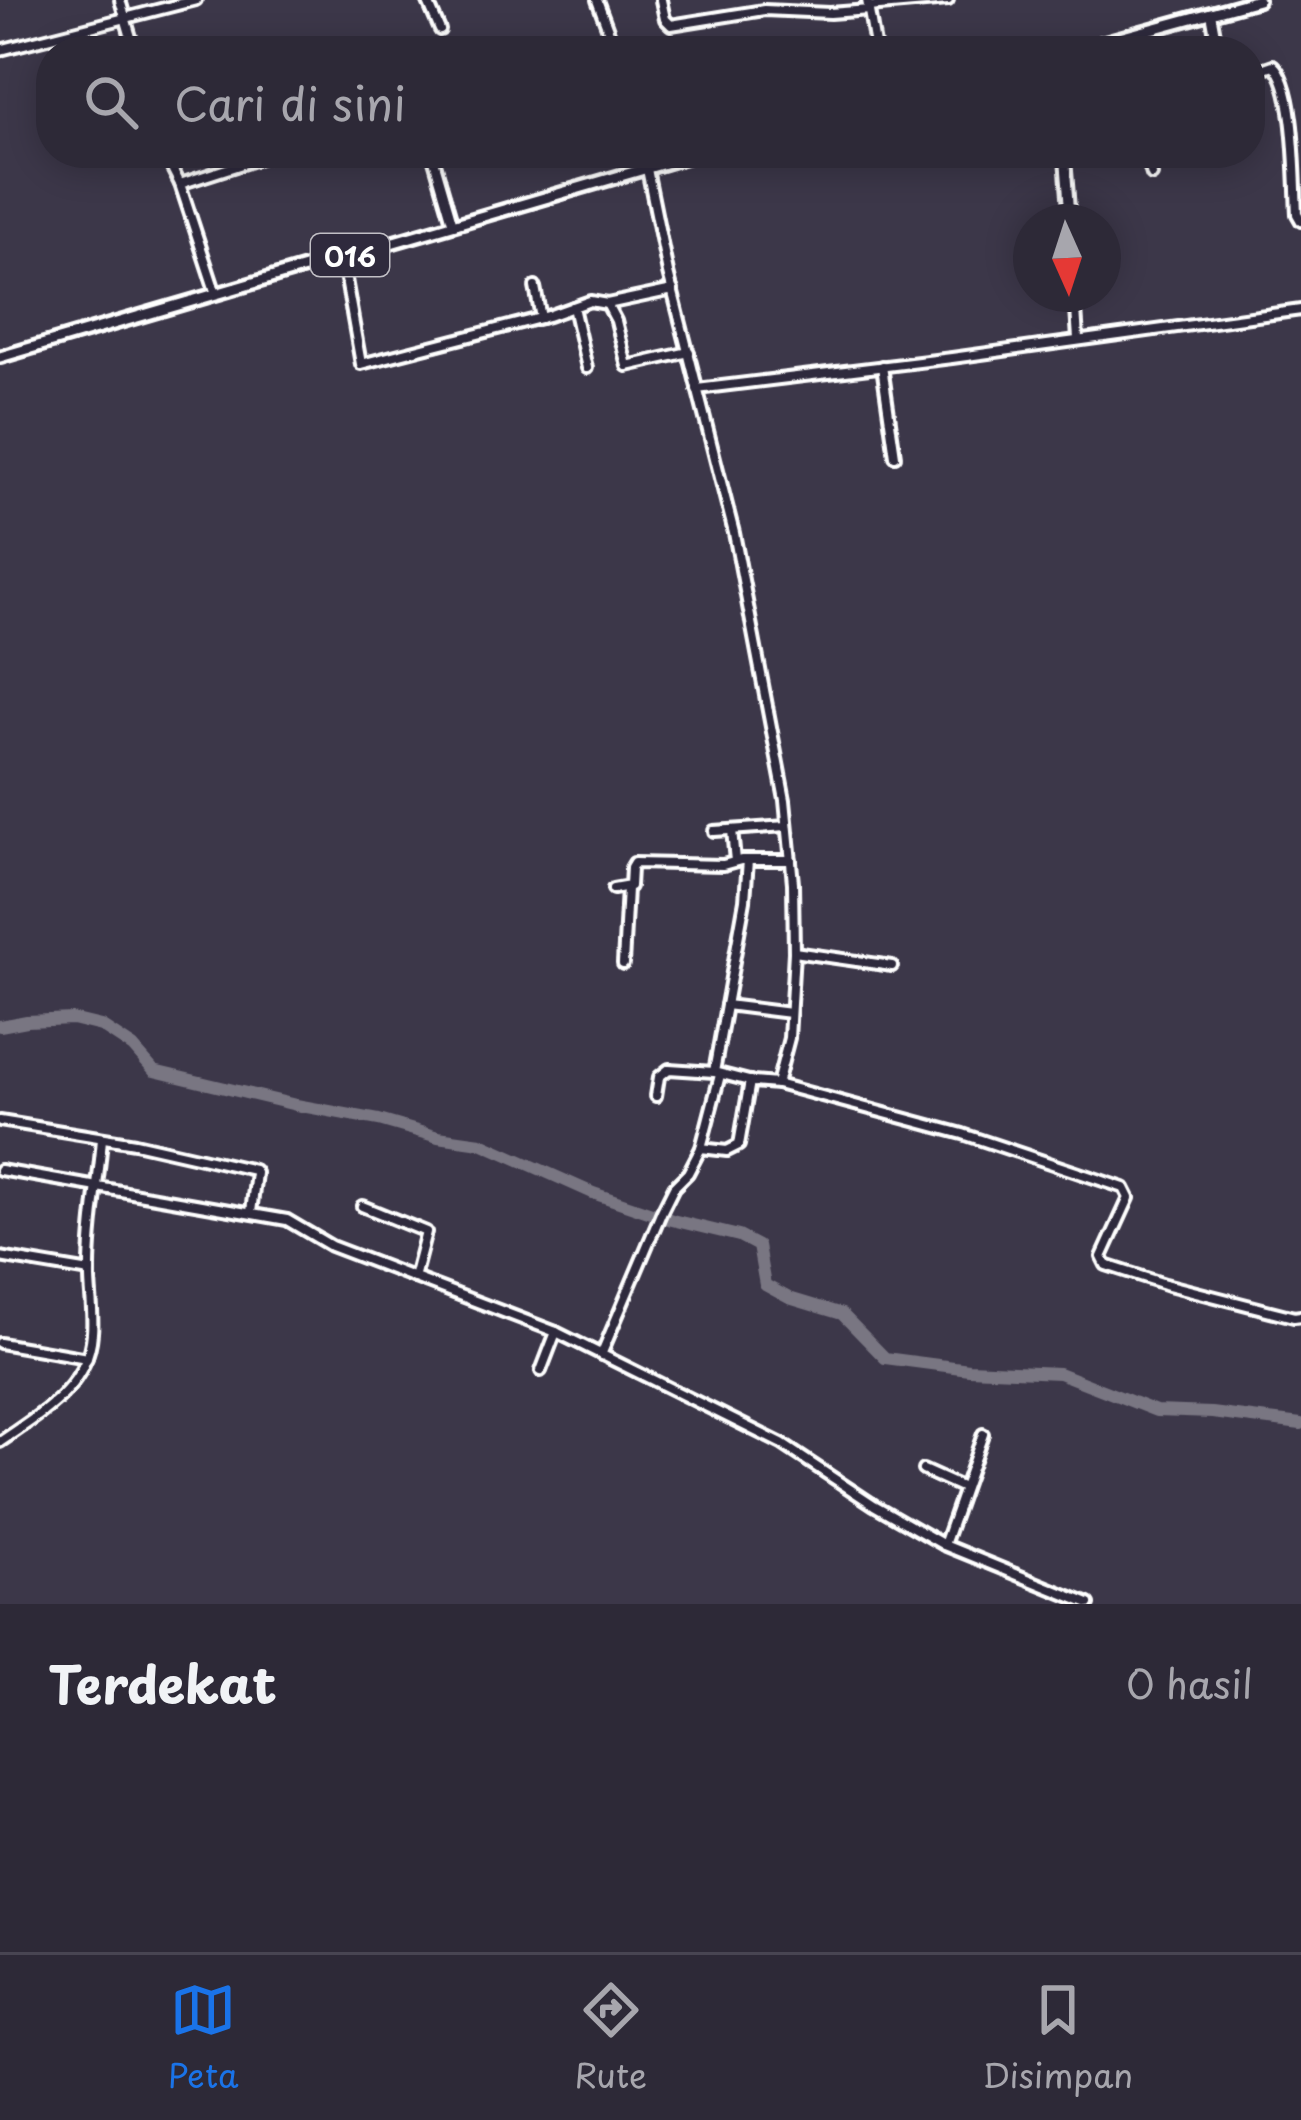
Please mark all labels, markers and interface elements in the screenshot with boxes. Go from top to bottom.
search box [36,36,1265,168]
text: Cari di sini [174,68,406,136]
icon: search [78,69,144,135]
north arrow [1013,204,1121,312]
road number: 016 [311,234,389,276]
text: Terdekat [48,1644,277,1721]
text: 0 hasil [1126,1653,1253,1712]
tab: Peta [168,1977,239,2099]
tab: Rute [574,1977,647,2099]
tab: Disimpan [983,1977,1133,2099]

